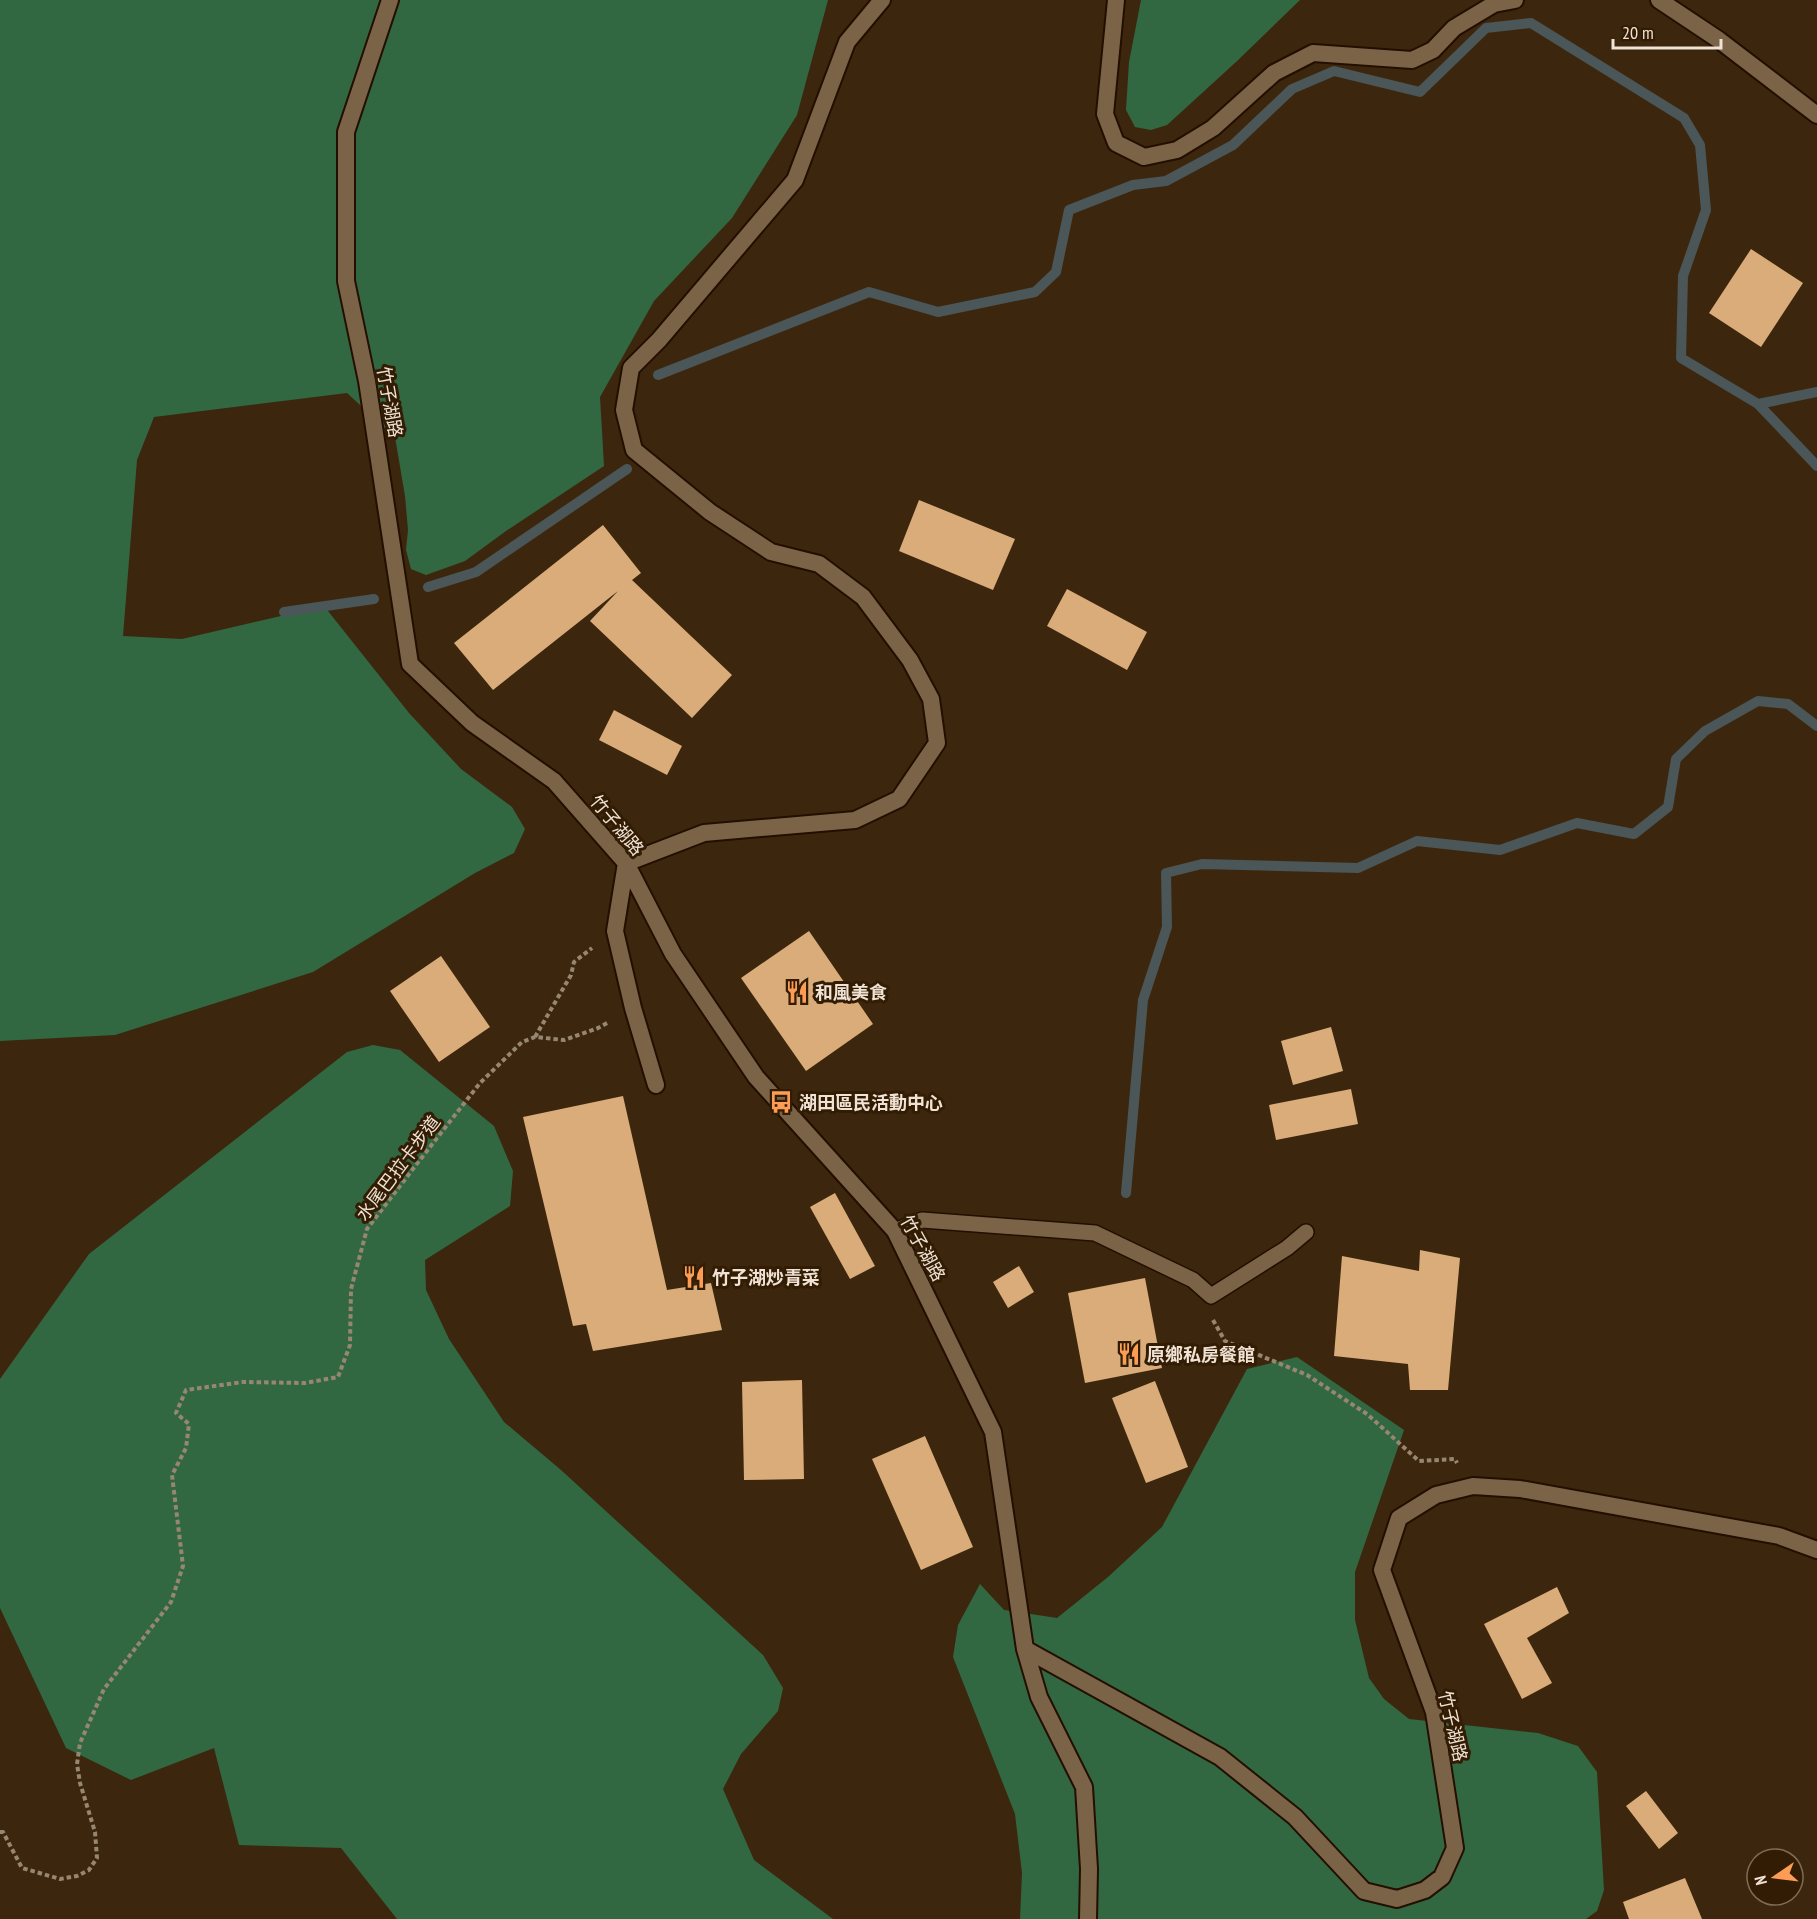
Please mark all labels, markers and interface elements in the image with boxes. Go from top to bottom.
scale bar [1613,12,1721,50]
text: 20 m [1622,21,1654,44]
street label: 竹子湖路 [372,365,408,439]
street label: 竹子湖路 [585,790,649,860]
restaurant icon: 和風美食 [784,979,810,1005]
place label: 和風美食 [815,981,887,1004]
bus stop icon: 湖田區民活動中心 [768,1089,794,1115]
place label: 湖田區民活動中心 [799,1091,943,1114]
street label: 水尾巴拉卡步道 [351,1111,445,1225]
street label: 竹子湖路 [895,1211,951,1285]
restaurant icon: 竹子湖炒青菜 [681,1264,707,1290]
place label: 竹子湖炒青菜 [712,1266,820,1289]
restaurant icon: 原鄉私房餐館 [1116,1341,1142,1367]
place label: 原鄉私房餐館 [1147,1343,1255,1366]
street label: 竹子湖路 [1434,1688,1472,1764]
north arrow [1745,1847,1805,1907]
text: N [1750,1874,1771,1887]

